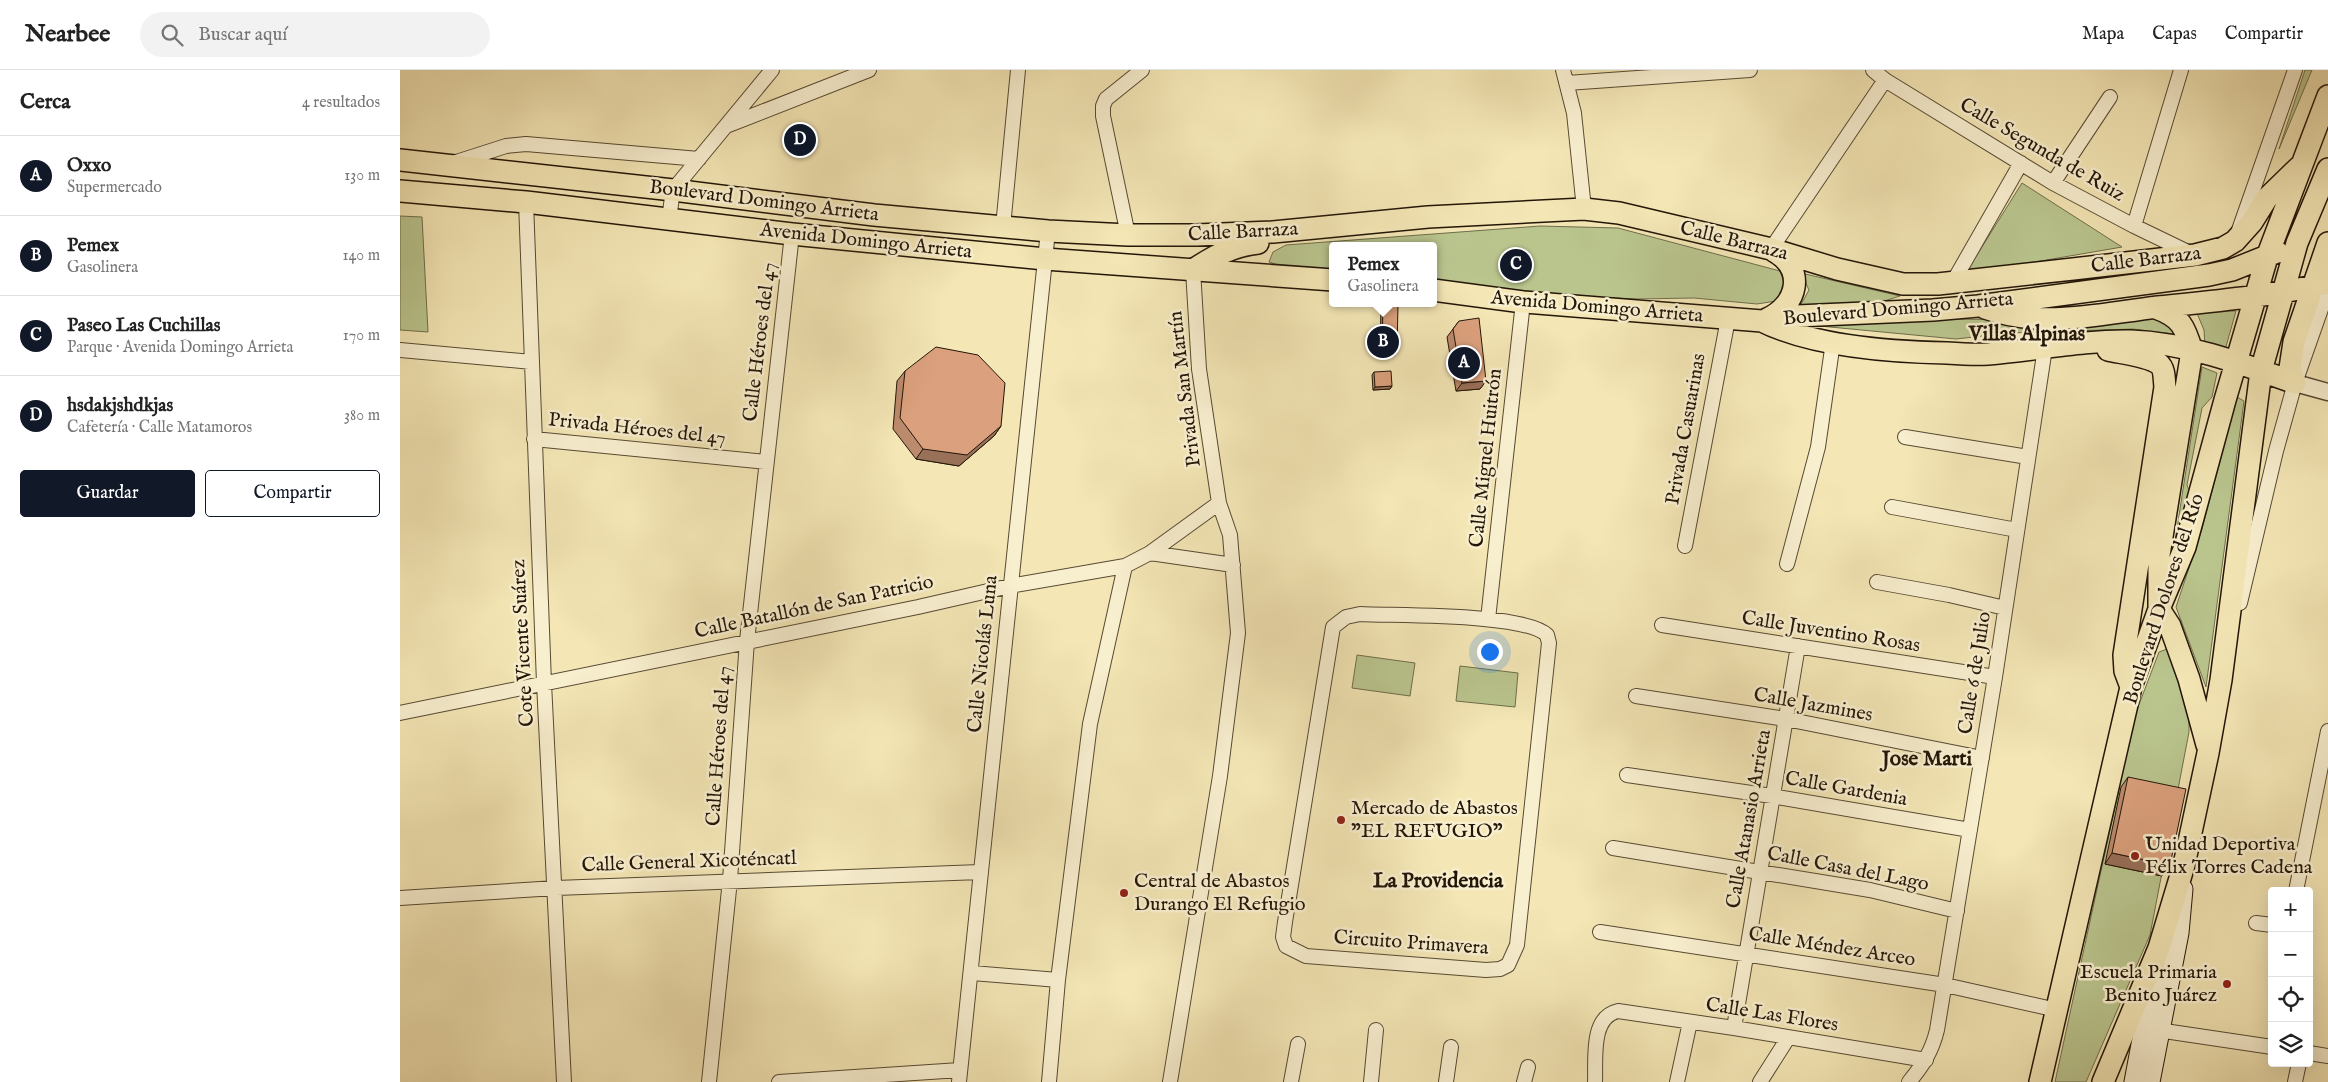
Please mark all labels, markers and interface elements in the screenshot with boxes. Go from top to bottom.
search box [140,12,490,57]
text: Nearbee [25,19,110,50]
icon: search [158,21,186,49]
text: Buscar aquí [198,23,287,47]
text: Mapa [2082,23,2124,46]
text: Capas [2152,23,2197,46]
text: Compartir [2225,23,2303,46]
text: Cerca [20,89,70,116]
text: 4 resultados [302,93,380,113]
street label: Calle Segunda de Ruiz [1955,93,2129,207]
pin: D [784,121,816,159]
text: Oxxo [67,154,111,178]
text: A [31,166,41,186]
text: 130 m [344,166,380,186]
street label: Boulevard Domingo Arrieta [648,175,881,228]
text: Supermercado [67,178,162,198]
street label: Calle Barraza [1677,216,1791,267]
street label: Avenida Domingo Arrieta [758,217,974,265]
street label: Calle Barraza [1187,217,1299,247]
text: Pemex [67,234,119,258]
street label: Calle Barraza [2090,241,2203,279]
popup [1329,242,1437,307]
text: B [31,246,41,266]
text: 140 m [342,246,380,266]
pin: C [1500,246,1532,284]
text: Pemex [1347,253,1399,277]
text: Gasolinera [67,258,138,278]
street label: Calle Héroes del 47 [738,261,782,423]
text: Gasolinera [1347,277,1419,297]
street label: Avenida Domingo Arrieta [1489,285,1705,329]
street label: Boulevard Domingo Arrieta [1782,286,2015,332]
street label: Privada San Martín [1163,309,1207,468]
text: Paseo Las Cuchillas [67,314,221,338]
district label: Villas Alpinas [1968,321,2085,348]
pin: B [1367,323,1399,361]
text: C [30,326,42,346]
text: 170 m [343,326,380,346]
text: Parque · Avenida Domingo Arrieta [67,338,293,358]
pin: A [1448,344,1480,382]
street label: Privada Casuarinas [1660,351,1712,507]
street label: Calle Miguel Huitrón [1464,367,1508,549]
text: hsdakjshdkjas [67,394,173,418]
text: D [30,406,42,426]
text: 380 m [344,406,380,426]
street label: Privada Héroes del 47 [547,407,727,451]
text: Cafetería · Calle Matamoros [67,418,252,438]
button: Guardar [20,470,195,517]
button: Compartir [205,470,380,517]
street label: Boulevard Dolores del Río [2118,490,2210,708]
street label: Cote Vicente Suárez [506,559,540,727]
street label: Calle Batallón de San Patricio [692,569,936,645]
street label: Calle Nicolás Luna [962,574,1004,734]
street label: Calle Juventino Rosas [1740,606,1922,658]
street label: Calle 6 de Julio [1953,610,1997,736]
your location [1477,639,1503,665]
street label: Calle Héroes del 47 [701,665,737,827]
street label: Calle Jazmines [1751,682,1875,728]
street label: Calle Atanasio Arrieta [1721,727,1777,910]
district label: Jose Marti [1879,746,1973,773]
street label: Calle Gardenia [1783,766,1909,812]
place label: Mercado de Abastos "EL REFUGIO" [1351,796,1518,844]
marker: Mercado de Abastos "EL REFUGIO" [1335,814,1347,826]
place label: Unidad Deportiva Félix Torres Cadena [2145,832,2313,880]
street label: Calle Casa del Lago [1765,841,1931,897]
street label: Calle General Xicoténcatl [581,846,797,878]
marker: Unidad Deportiva Félix Torres Cadena [2129,850,2141,862]
district label: La Providencia [1373,868,1504,895]
place label: Central de Abastos Durango El Refugio [1134,869,1306,917]
marker: Central de Abastos Durango El Refugio [1118,887,1130,899]
map controls [2268,887,2313,1067]
button: + [2268,887,2313,932]
street label: Calle Méndez Arceo [1747,921,1917,973]
street label: Circuito Primavera [1333,925,1490,961]
button: − [2268,932,2313,977]
place label: Escuela Primaria Benito Juárez [2080,960,2217,1008]
button: locate [2268,977,2313,1022]
marker: Escuela Primaria Benito Juárez [2221,978,2233,990]
street label: Calle Las Flores [1704,992,1840,1038]
button: layers [2268,1022,2313,1067]

